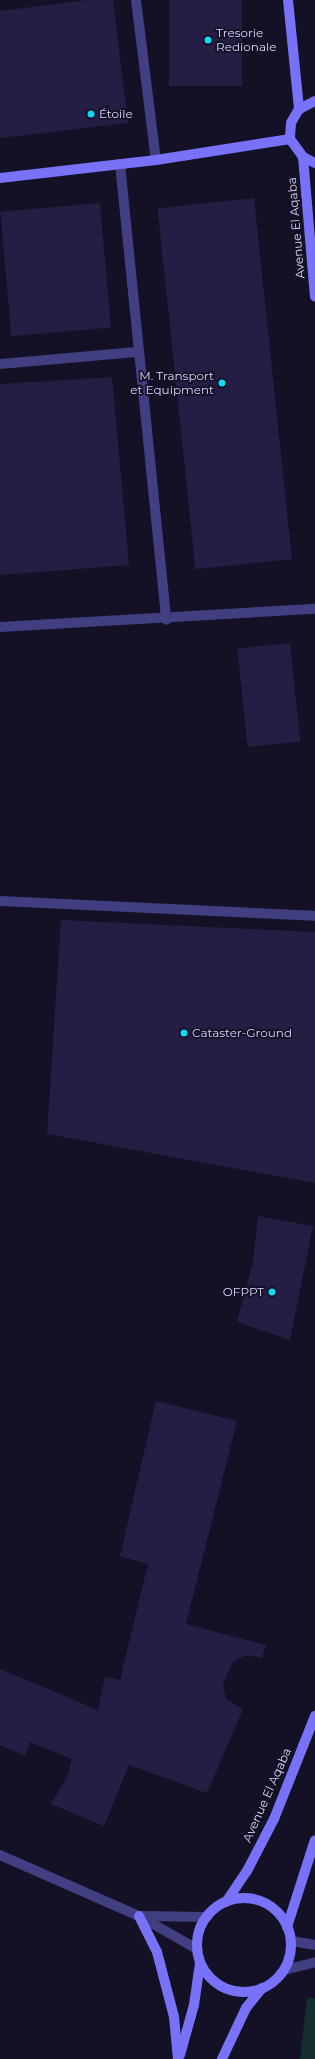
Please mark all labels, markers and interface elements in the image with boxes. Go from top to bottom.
place label: Tresorie Redionale [216,26,276,54]
marker: Tresorie Redionale [203,35,213,45]
place label: Étoile [99,107,133,121]
marker: Étoile [86,109,96,119]
street label: Avenue El Aqaba [284,177,308,279]
place label: M. Transport et Equipment [130,369,214,397]
marker: M. Transport et Equipment [217,378,227,388]
place label: Cataster-Ground [192,1026,292,1040]
marker: Cataster-Ground [179,1028,189,1038]
place label: OFPPT [223,1285,264,1299]
marker: OFPPT [267,1287,277,1297]
street label: Avenue El Aqaba [240,1746,294,1844]

